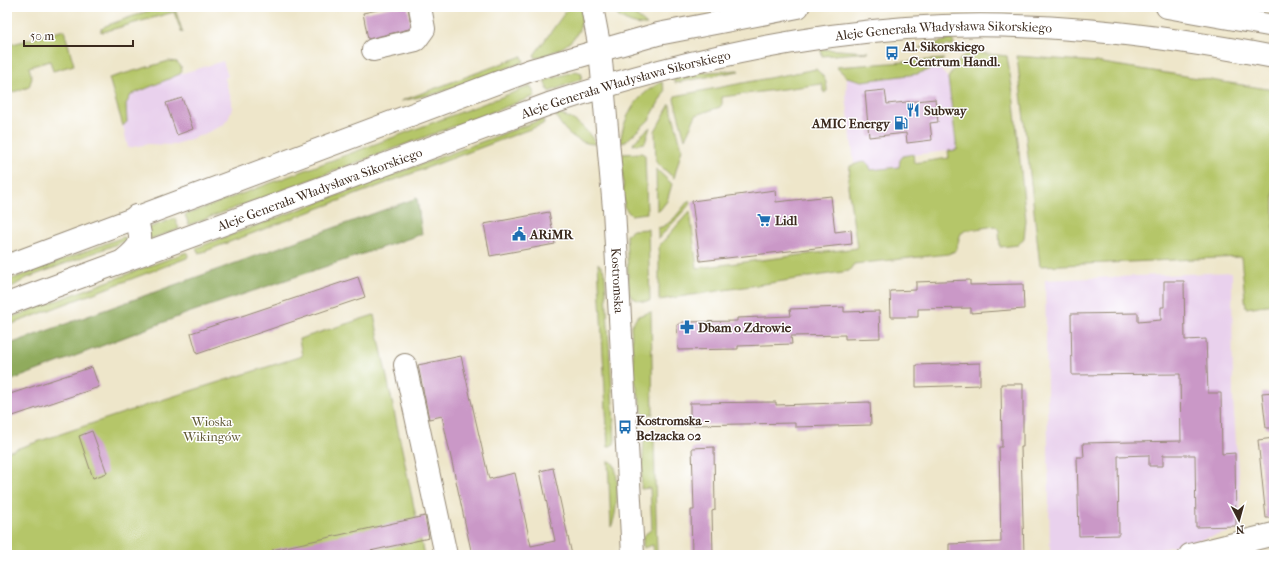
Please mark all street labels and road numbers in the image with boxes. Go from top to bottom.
street label: Aleje Generała Władysława Sikorskiego [833,18,1053,43]
street label: Aleje Generała Władysława Sikorskiego [518,47,732,122]
street label: Aleje Generała Władysława Sikorskiego [214,144,424,234]
street label: Kostromska [609,247,627,315]

